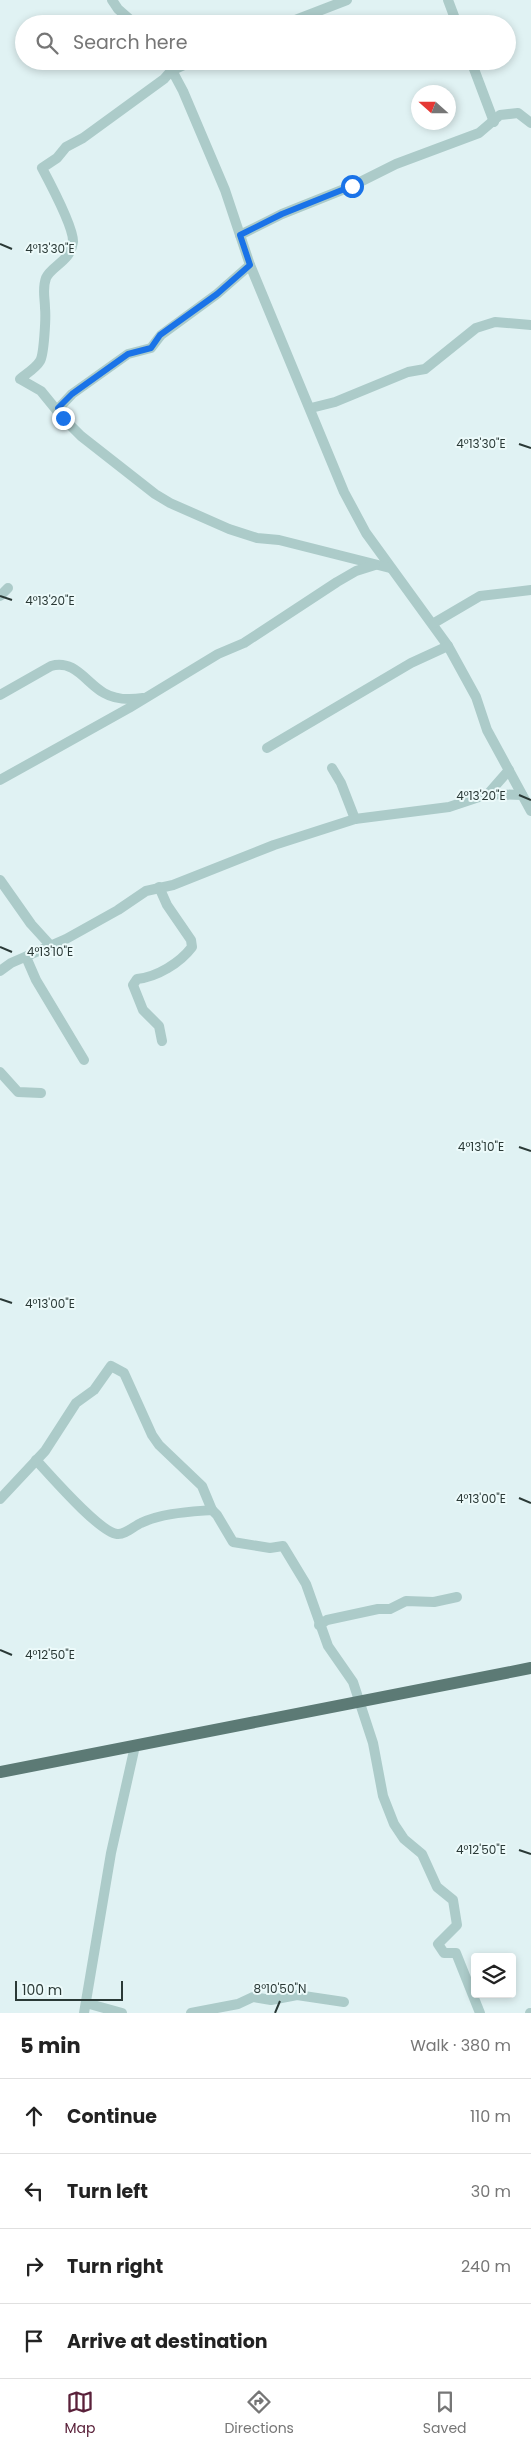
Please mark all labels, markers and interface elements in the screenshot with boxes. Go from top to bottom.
search box [15,15,516,70]
icon: search [33,29,61,57]
text: Search here [73,29,187,56]
north arrow [411,85,456,130]
route start [341,175,364,198]
text: 4°13'30"E [25,240,75,257]
route end [52,407,75,430]
text: 4°13'30"E [456,435,506,452]
text: 4°13'20"E [25,592,75,609]
text: 4°13'20"E [456,787,506,804]
text: 4°13'10"E [27,943,73,960]
text: 4°13'10"E [458,1138,504,1155]
text: 4°13'00"E [25,1295,75,1312]
text: 4°13'00"E [456,1490,506,1507]
text: 4°12'50"E [25,1646,75,1663]
text: 4°12'50"E [456,1841,506,1858]
map controls [471,1953,516,1998]
button: layers [471,1953,516,1998]
scale bar [15,1978,122,2001]
text: 100 m [22,1980,62,2000]
text: 8°10'50"N [254,1980,306,1997]
text: 5 min [20,2031,81,2060]
text: Walk · 380 m [410,2034,511,2057]
icon: ahead [20,2102,48,2130]
text: Continue [67,2103,157,2130]
text: 110 m [470,2105,511,2128]
icon: left [20,2177,48,2205]
text: Turn left [67,2178,148,2205]
text: 30 m [471,2180,511,2203]
icon: right [20,2252,48,2280]
text: Turn right [67,2253,163,2280]
text: 240 m [461,2255,511,2278]
icon: arrive [20,2327,48,2355]
text: Arrive at destination [67,2328,268,2355]
tab: Map [64,2388,95,2439]
tab: Directions [224,2388,294,2439]
tab: Saved [423,2388,467,2439]

